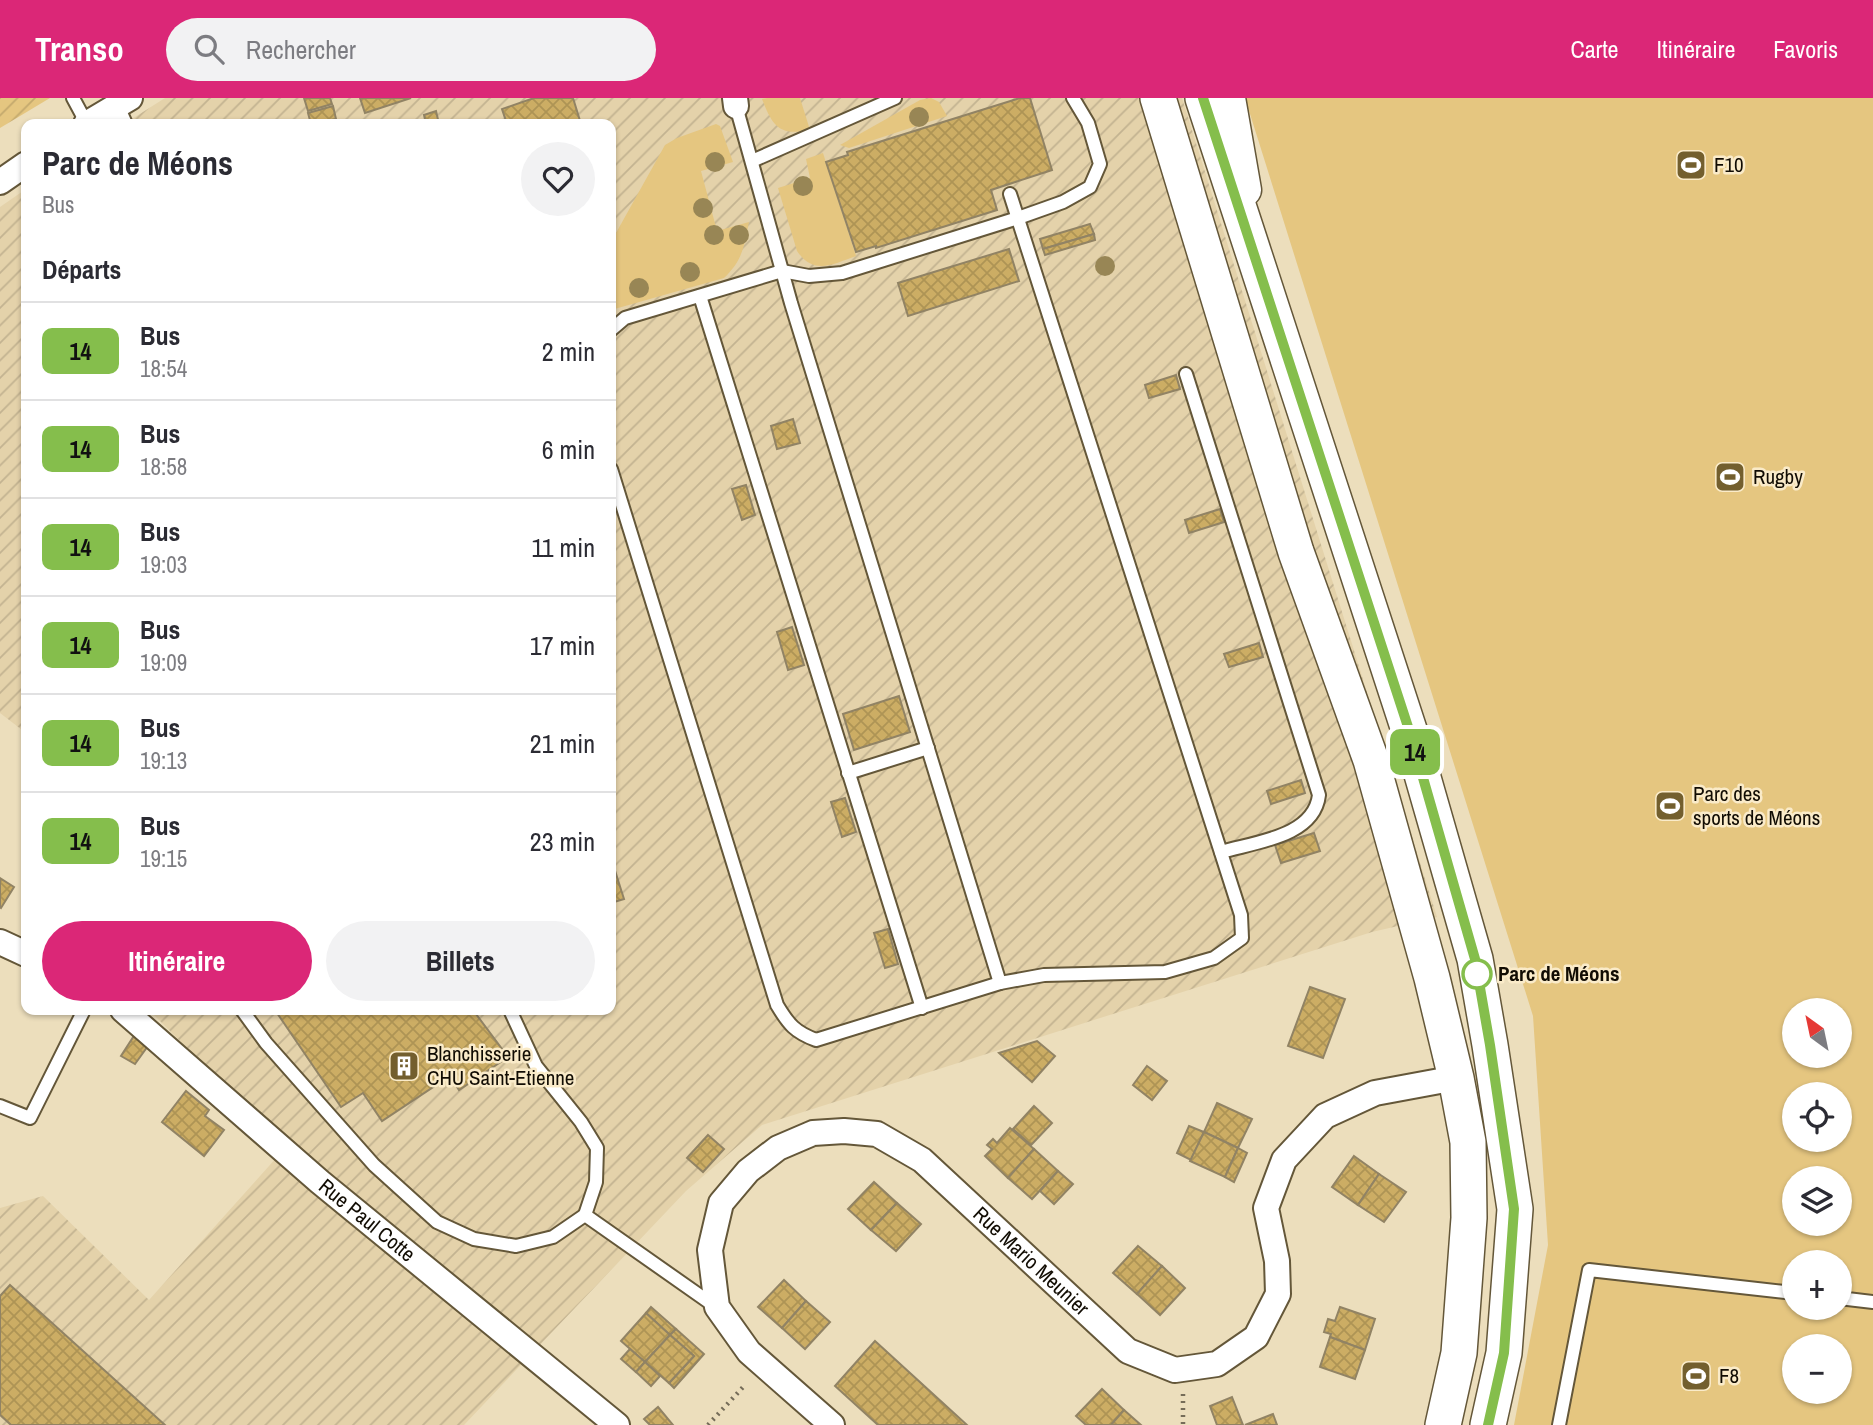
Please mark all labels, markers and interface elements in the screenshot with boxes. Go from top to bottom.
search box [166,18,656,81]
text: Transo [35,27,124,71]
icon: search [190,30,228,68]
text: Rechercher [246,32,356,67]
text: Carte [1570,33,1619,65]
text: Itinéraire [1657,33,1735,65]
text: Favoris [1773,33,1838,65]
text: Parc de Méons [42,141,233,185]
button: heart [521,142,595,216]
sports icon: F10 [1674,148,1708,182]
place label: F10 [1714,150,1744,179]
text: Bus [42,189,75,220]
text: Départs [42,252,121,287]
text: Bus [140,318,180,353]
text: 2 min [542,334,595,369]
text: 14 [70,335,91,367]
text: 18:54 [140,353,187,384]
text: Bus [140,416,180,451]
text: 6 min [542,432,595,467]
text: 14 [70,433,91,465]
text: 18:58 [140,451,187,482]
sports icon: Rugby [1713,460,1747,494]
place label: Rugby [1753,462,1803,491]
text: Bus [140,514,180,549]
text: 11 min [531,530,595,565]
text: 14 [70,531,91,563]
text: 19:03 [140,549,187,580]
text: Bus [140,612,180,647]
text: 17 min [530,628,595,663]
text: 14 [70,629,91,661]
text: 19:09 [140,647,187,678]
text: Bus [140,710,180,745]
text: 21 min [530,726,595,761]
text: 14 [70,727,91,759]
line badge: 14 [1384,729,1446,775]
text: 14 [1404,736,1426,768]
text: 19:13 [140,745,187,776]
place label: Parc des sports de Méons [1693,779,1820,832]
sports icon: Parc des sports de Méons [1653,789,1687,823]
text: Bus [140,808,180,843]
text: 23 min [530,824,595,859]
text: 14 [70,825,91,857]
text: 19:15 [140,843,187,874]
button: Itinéraire [42,921,312,1001]
button: Billets [326,921,595,1001]
marker: Parc de Méons [1462,959,1492,989]
place label: Parc de Méons [1498,959,1620,988]
north arrow [1782,998,1852,1068]
map controls [1782,998,1852,1404]
place label: Blanchisserie CHU Saint-Etienne [427,1039,574,1092]
building icon: Blanchisserie CHU Saint-Etienne [387,1049,421,1083]
button: locate [1782,1082,1852,1152]
button: layers [1782,1166,1852,1236]
street label: Rue Paul Cotte [313,1172,422,1268]
street label: Rue Mario Meunier [967,1200,1096,1322]
button: + [1782,1250,1852,1320]
button: − [1782,1334,1852,1404]
sports icon: F8 [1679,1359,1713,1393]
place label: F8 [1719,1361,1739,1390]

